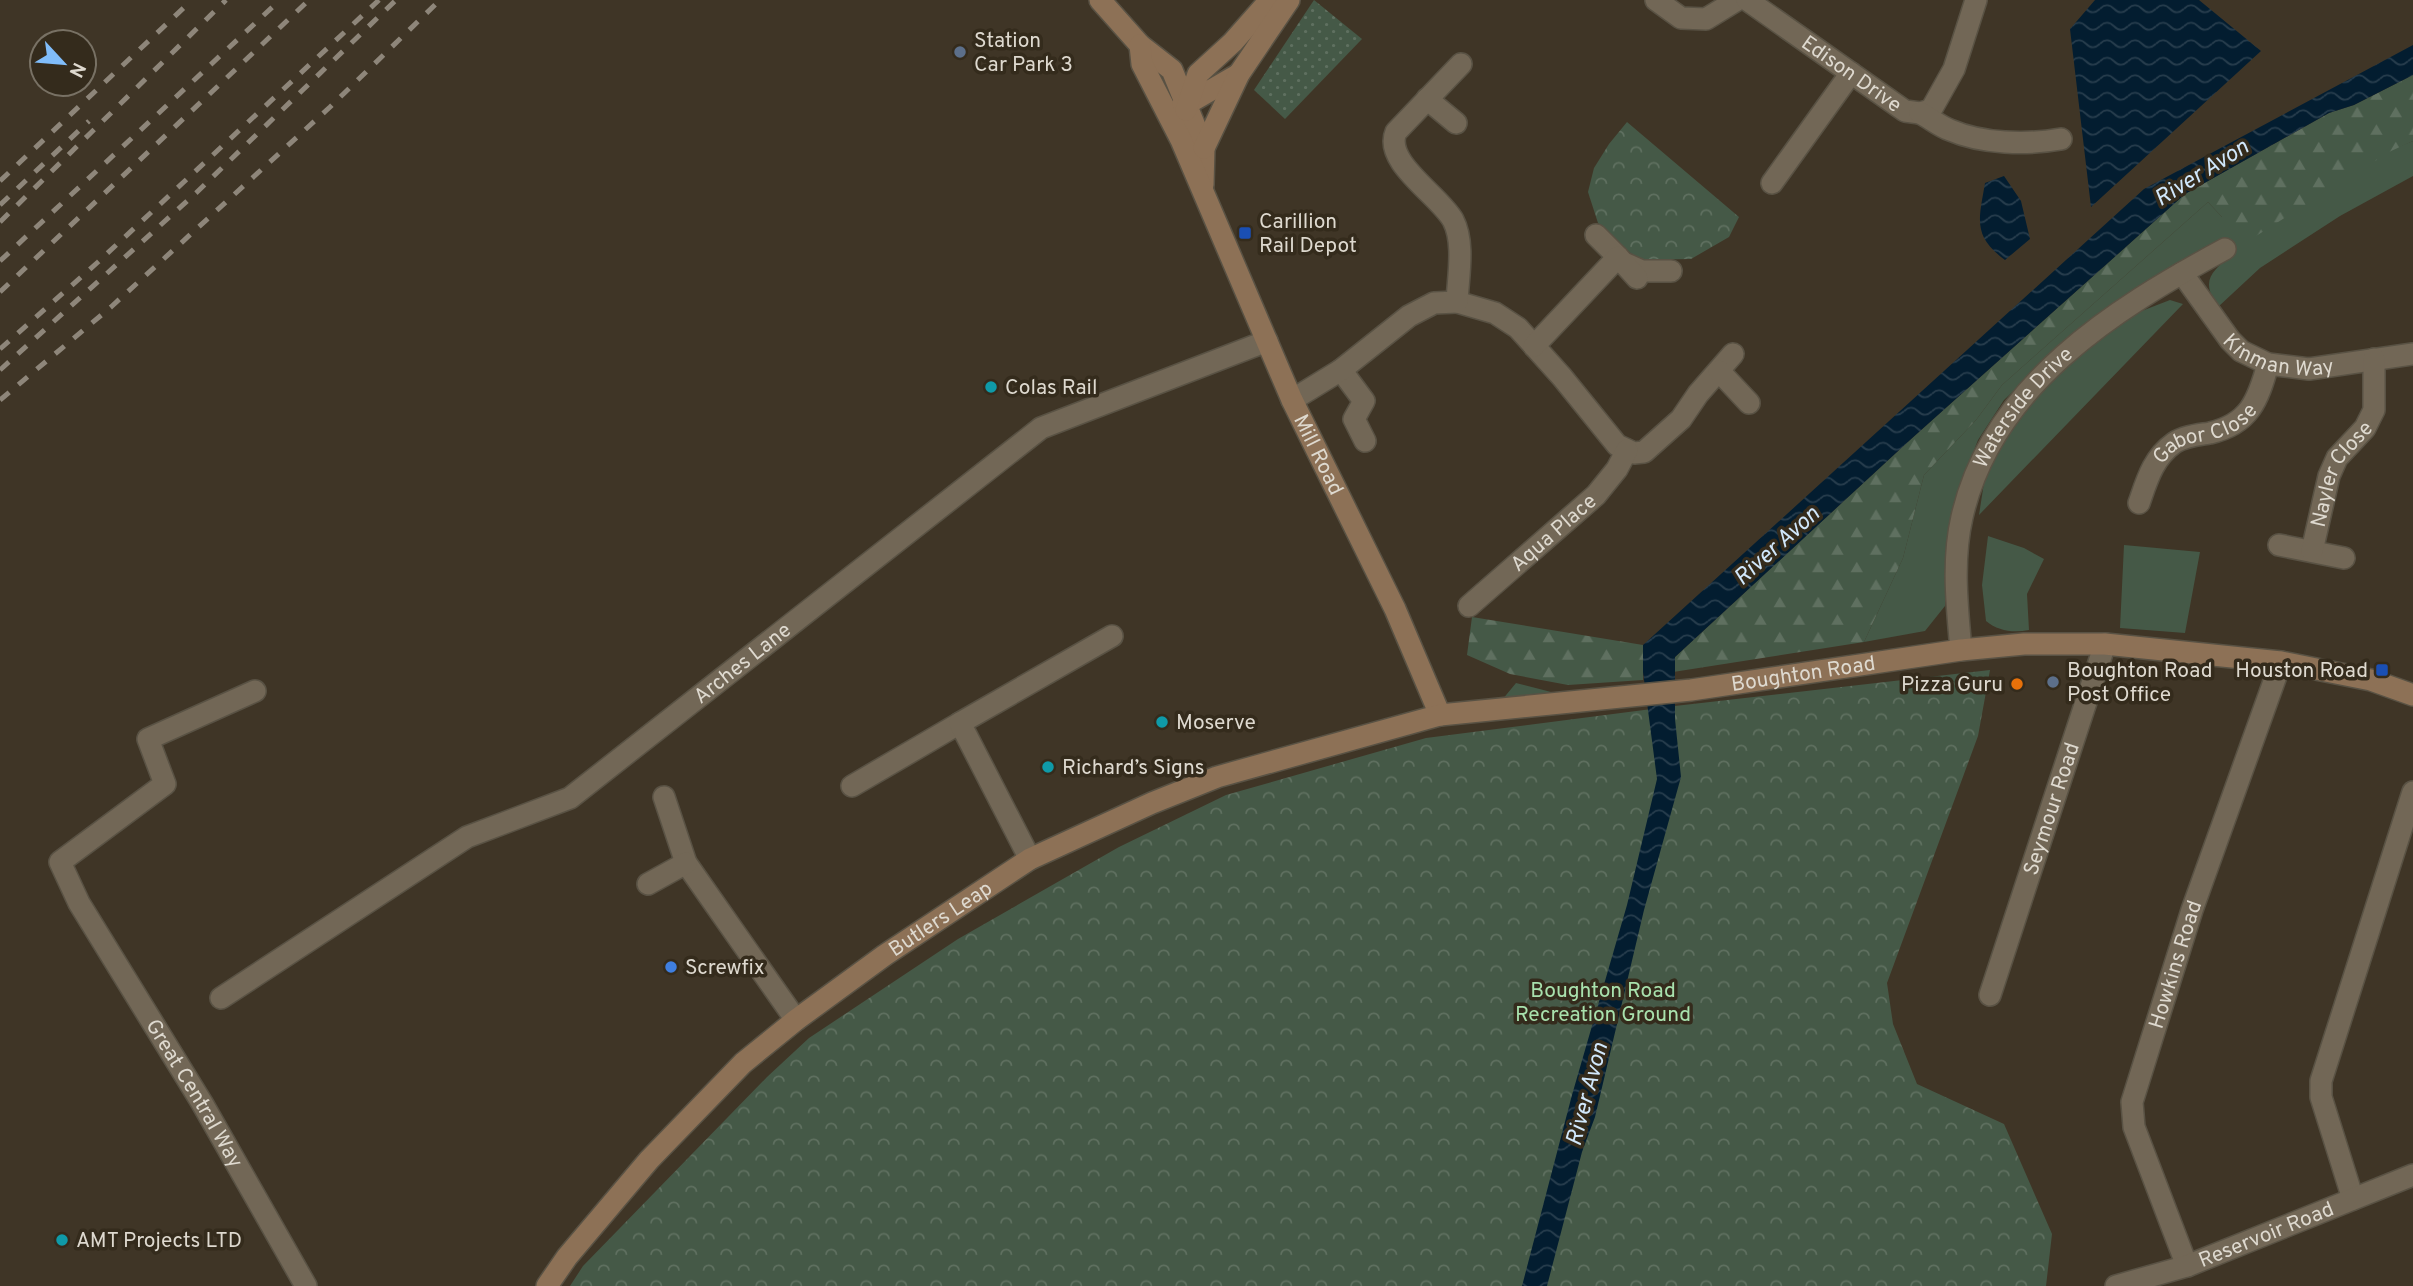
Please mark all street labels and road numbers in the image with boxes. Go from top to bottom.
street label: Edison Drive [1795,30,1906,119]
street label: Kinman Way [2216,328,2336,384]
street label: Waterside Drive [1968,342,2079,473]
street label: Gabor Close [2147,399,2264,470]
street label: Mill Road [1286,410,1349,500]
street label: Nayler Close [2306,416,2380,530]
street label: Aqua Place [1506,488,1603,578]
street label: Arches Lane [689,617,797,711]
street label: Boughton Road [1729,651,1877,699]
street label: Seymour Road [2018,739,2087,879]
street label: Butlers Leap [884,876,998,964]
street label: Howkins Road [2144,897,2209,1032]
street label: Great Central Way [139,1014,248,1173]
street label: Reservoir Road [2195,1196,2338,1275]

